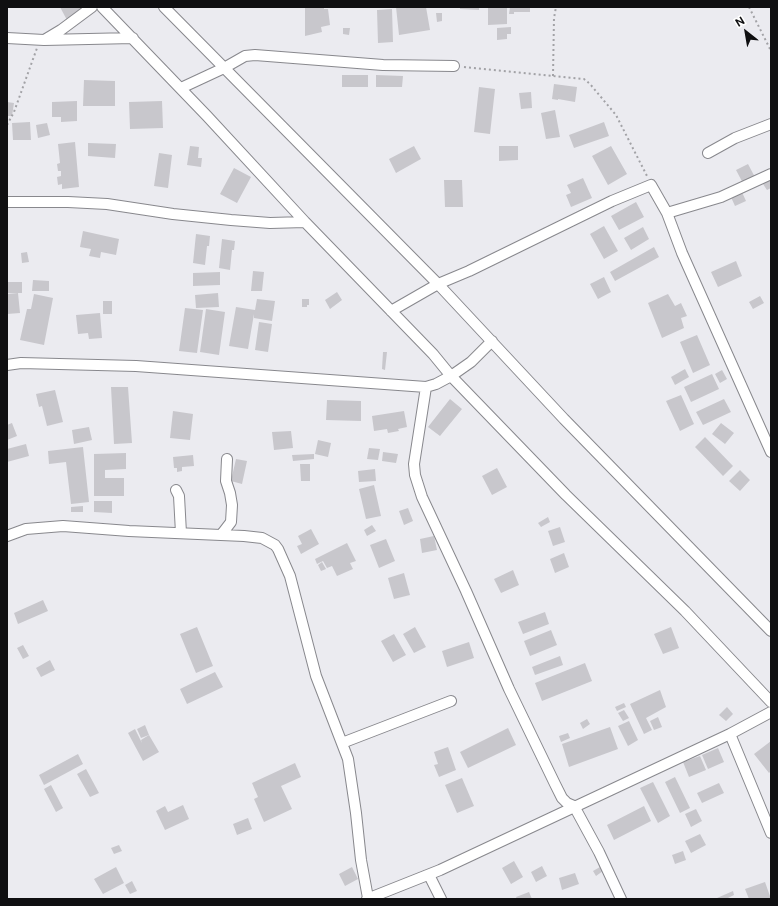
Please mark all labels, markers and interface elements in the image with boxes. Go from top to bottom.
north arrow [726,12,766,52]
text: N [733,14,747,29]

